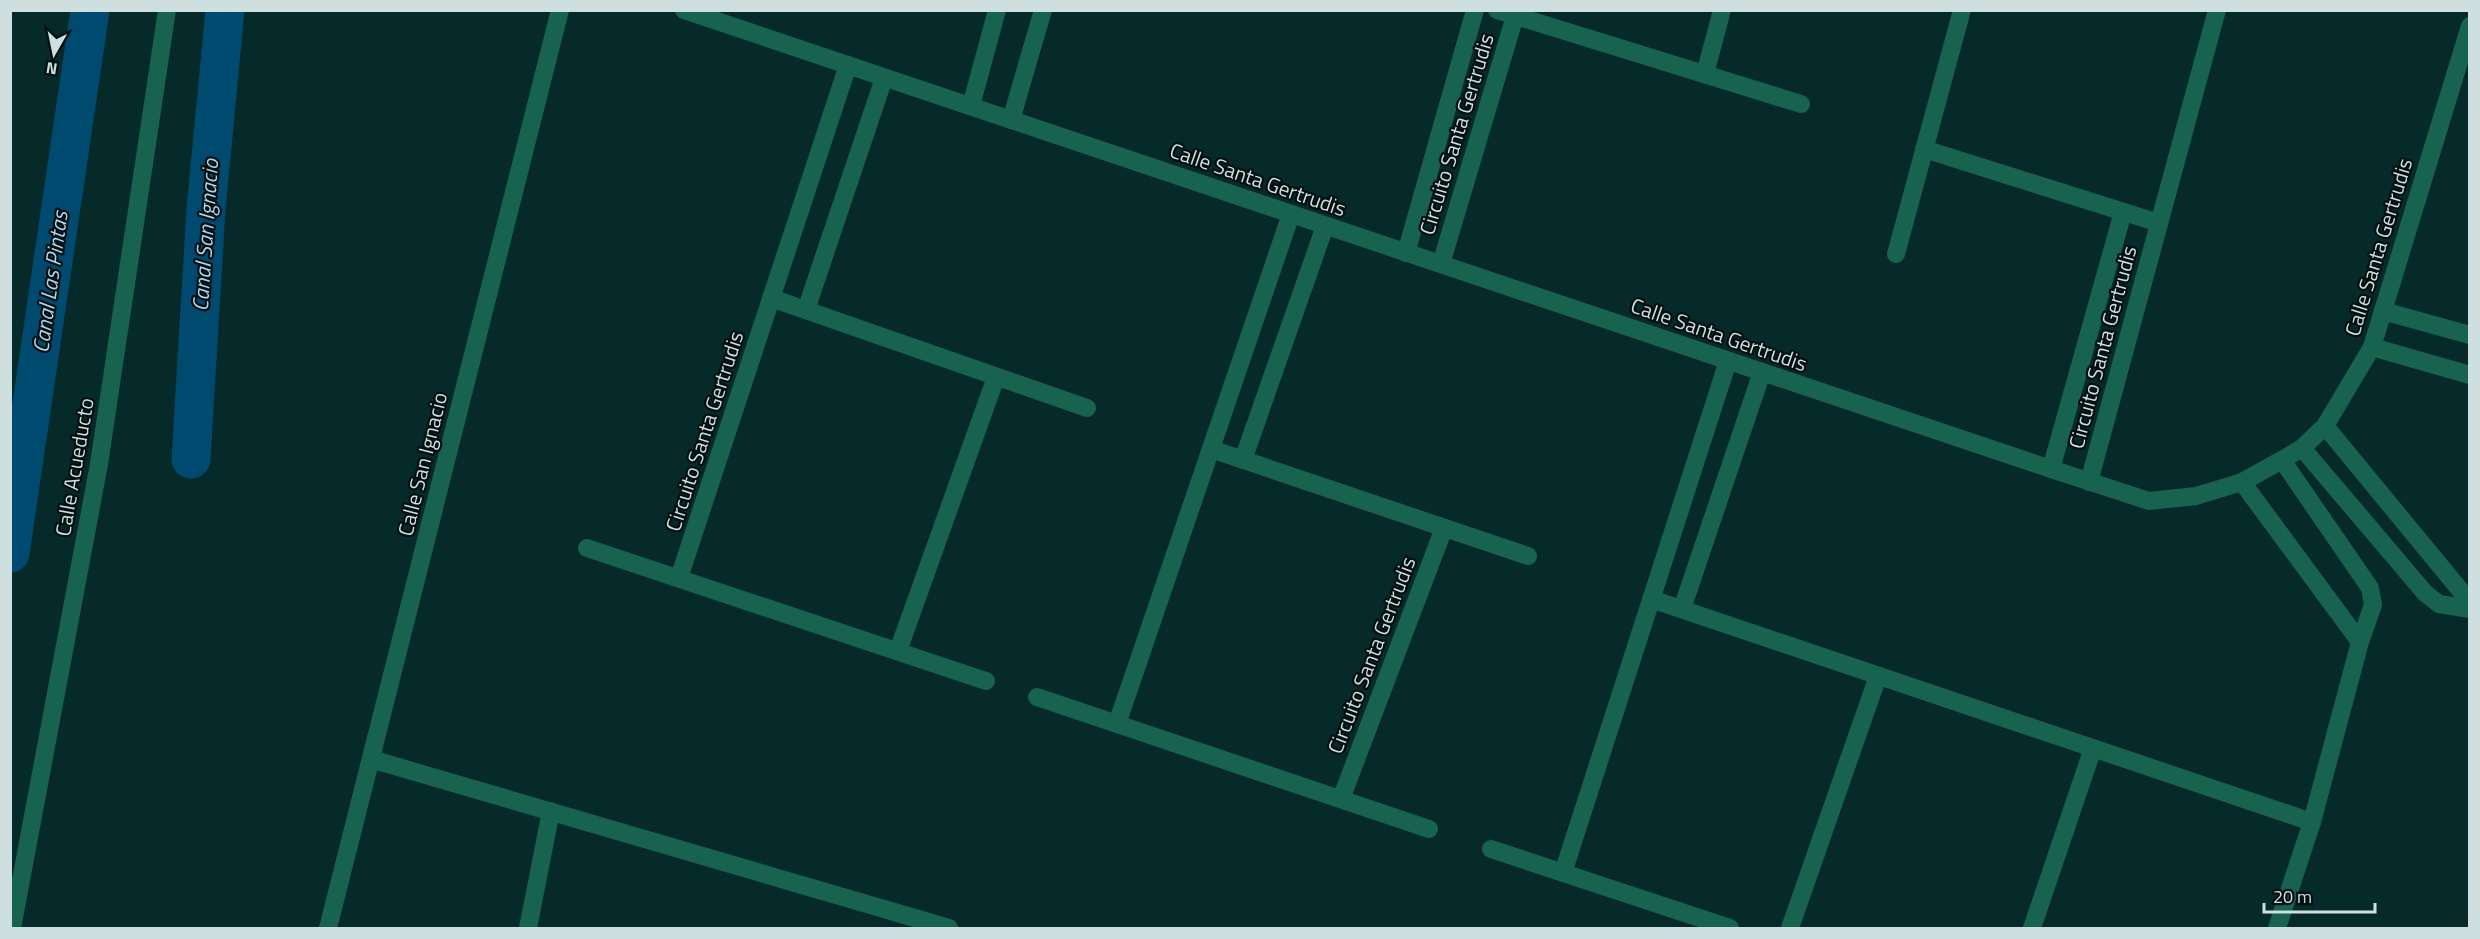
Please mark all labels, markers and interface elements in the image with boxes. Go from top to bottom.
north arrow [24,24,84,84]
street label: Circuito Santa Gertrudis [1410,30,1502,238]
text: N [44,56,59,82]
street label: Calle Santa Gertrudis [1166,134,1350,224]
street label: Calle Santa Gertrudis [2336,154,2420,340]
water label: Canal San Ignacio [183,157,227,312]
water label: Canal Las Pintas [23,207,77,355]
street label: Circuito Santa Gertrudis [2060,242,2144,452]
street label: Calle Santa Gertrudis [1627,289,1811,379]
street label: Circuito Santa Gertrudis [657,327,751,535]
street label: Calle San Ignacio [389,389,455,539]
street label: Calle Acueducto [46,395,102,539]
street label: Circuito Santa Gertrudis [1319,552,1423,758]
scale bar [2264,876,2375,914]
text: 20 m [2273,883,2312,910]

